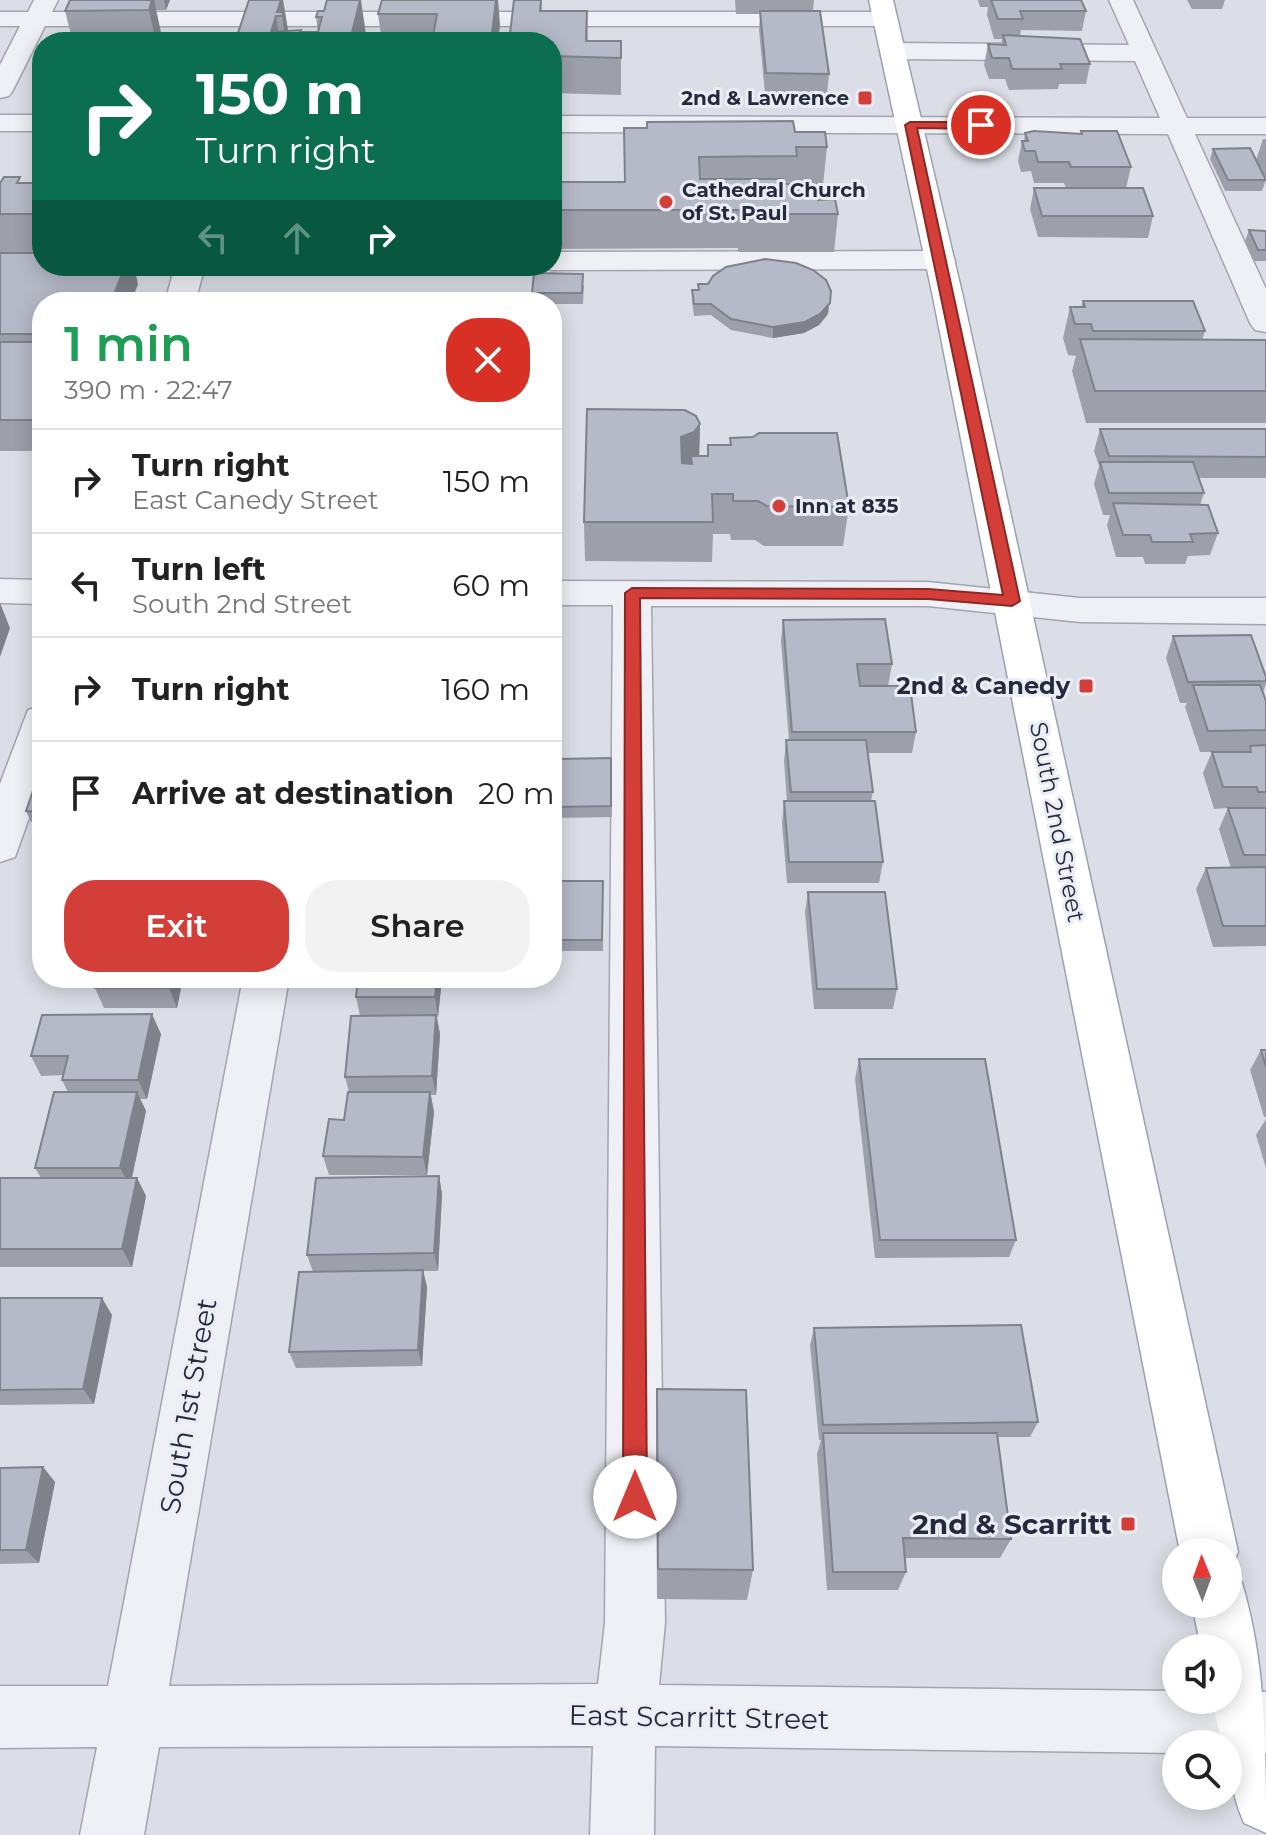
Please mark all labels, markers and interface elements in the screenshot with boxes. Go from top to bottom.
text: 150 m [196,60,364,128]
icon: right [64,64,168,168]
place label: 2nd & Lawrence [681,86,849,110]
marker: 2nd & Lawrence [856,89,874,107]
pin [947,91,1015,159]
icon: arrive [959,103,1003,147]
text: Turn right [196,128,376,172]
place label: Cathedral Church of St. Paul [682,178,866,225]
marker: Cathedral Church of St. Paul [657,193,675,211]
icon: left [191,216,235,260]
icon: ahead [275,216,319,260]
icon: right [359,216,403,260]
text: 1 min [64,315,193,373]
button: close [446,318,530,402]
text: 390 m · 22:47 [64,374,233,406]
text: Turn right [132,447,289,484]
icon: right [64,459,108,503]
text: 150 m [443,463,530,500]
text: East Canedy Street [132,484,378,516]
place label: Inn at 835 [795,494,898,518]
marker: Inn at 835 [770,497,788,515]
text: Turn left [132,551,265,588]
icon: left [64,563,108,607]
text: 60 m [452,567,530,604]
text: South 2nd Street [132,588,352,620]
icon: right [64,667,108,711]
text: Turn right [132,671,289,708]
text: 160 m [441,671,530,708]
place label: 2nd & Canedy [897,671,1071,700]
marker: 2nd & Canedy [1077,677,1095,695]
street label: South 2nd Street [1024,719,1091,925]
icon: arrive [64,771,108,815]
text: Arrive at destination [132,775,454,812]
text: 20 m [478,775,555,812]
button: Exit [64,880,289,972]
button: Share [305,880,530,972]
street label: South 1st Street [152,1296,224,1516]
position arrow [593,1455,677,1539]
place label: 2nd & Scarritt [912,1507,1112,1541]
marker: 2nd & Scarritt [1119,1515,1137,1533]
north arrow [1162,1538,1242,1618]
map controls [1162,1538,1242,1810]
button: sound [1162,1634,1242,1714]
street label: East Scarritt Street [568,1698,830,1736]
button: search [1162,1730,1242,1810]

